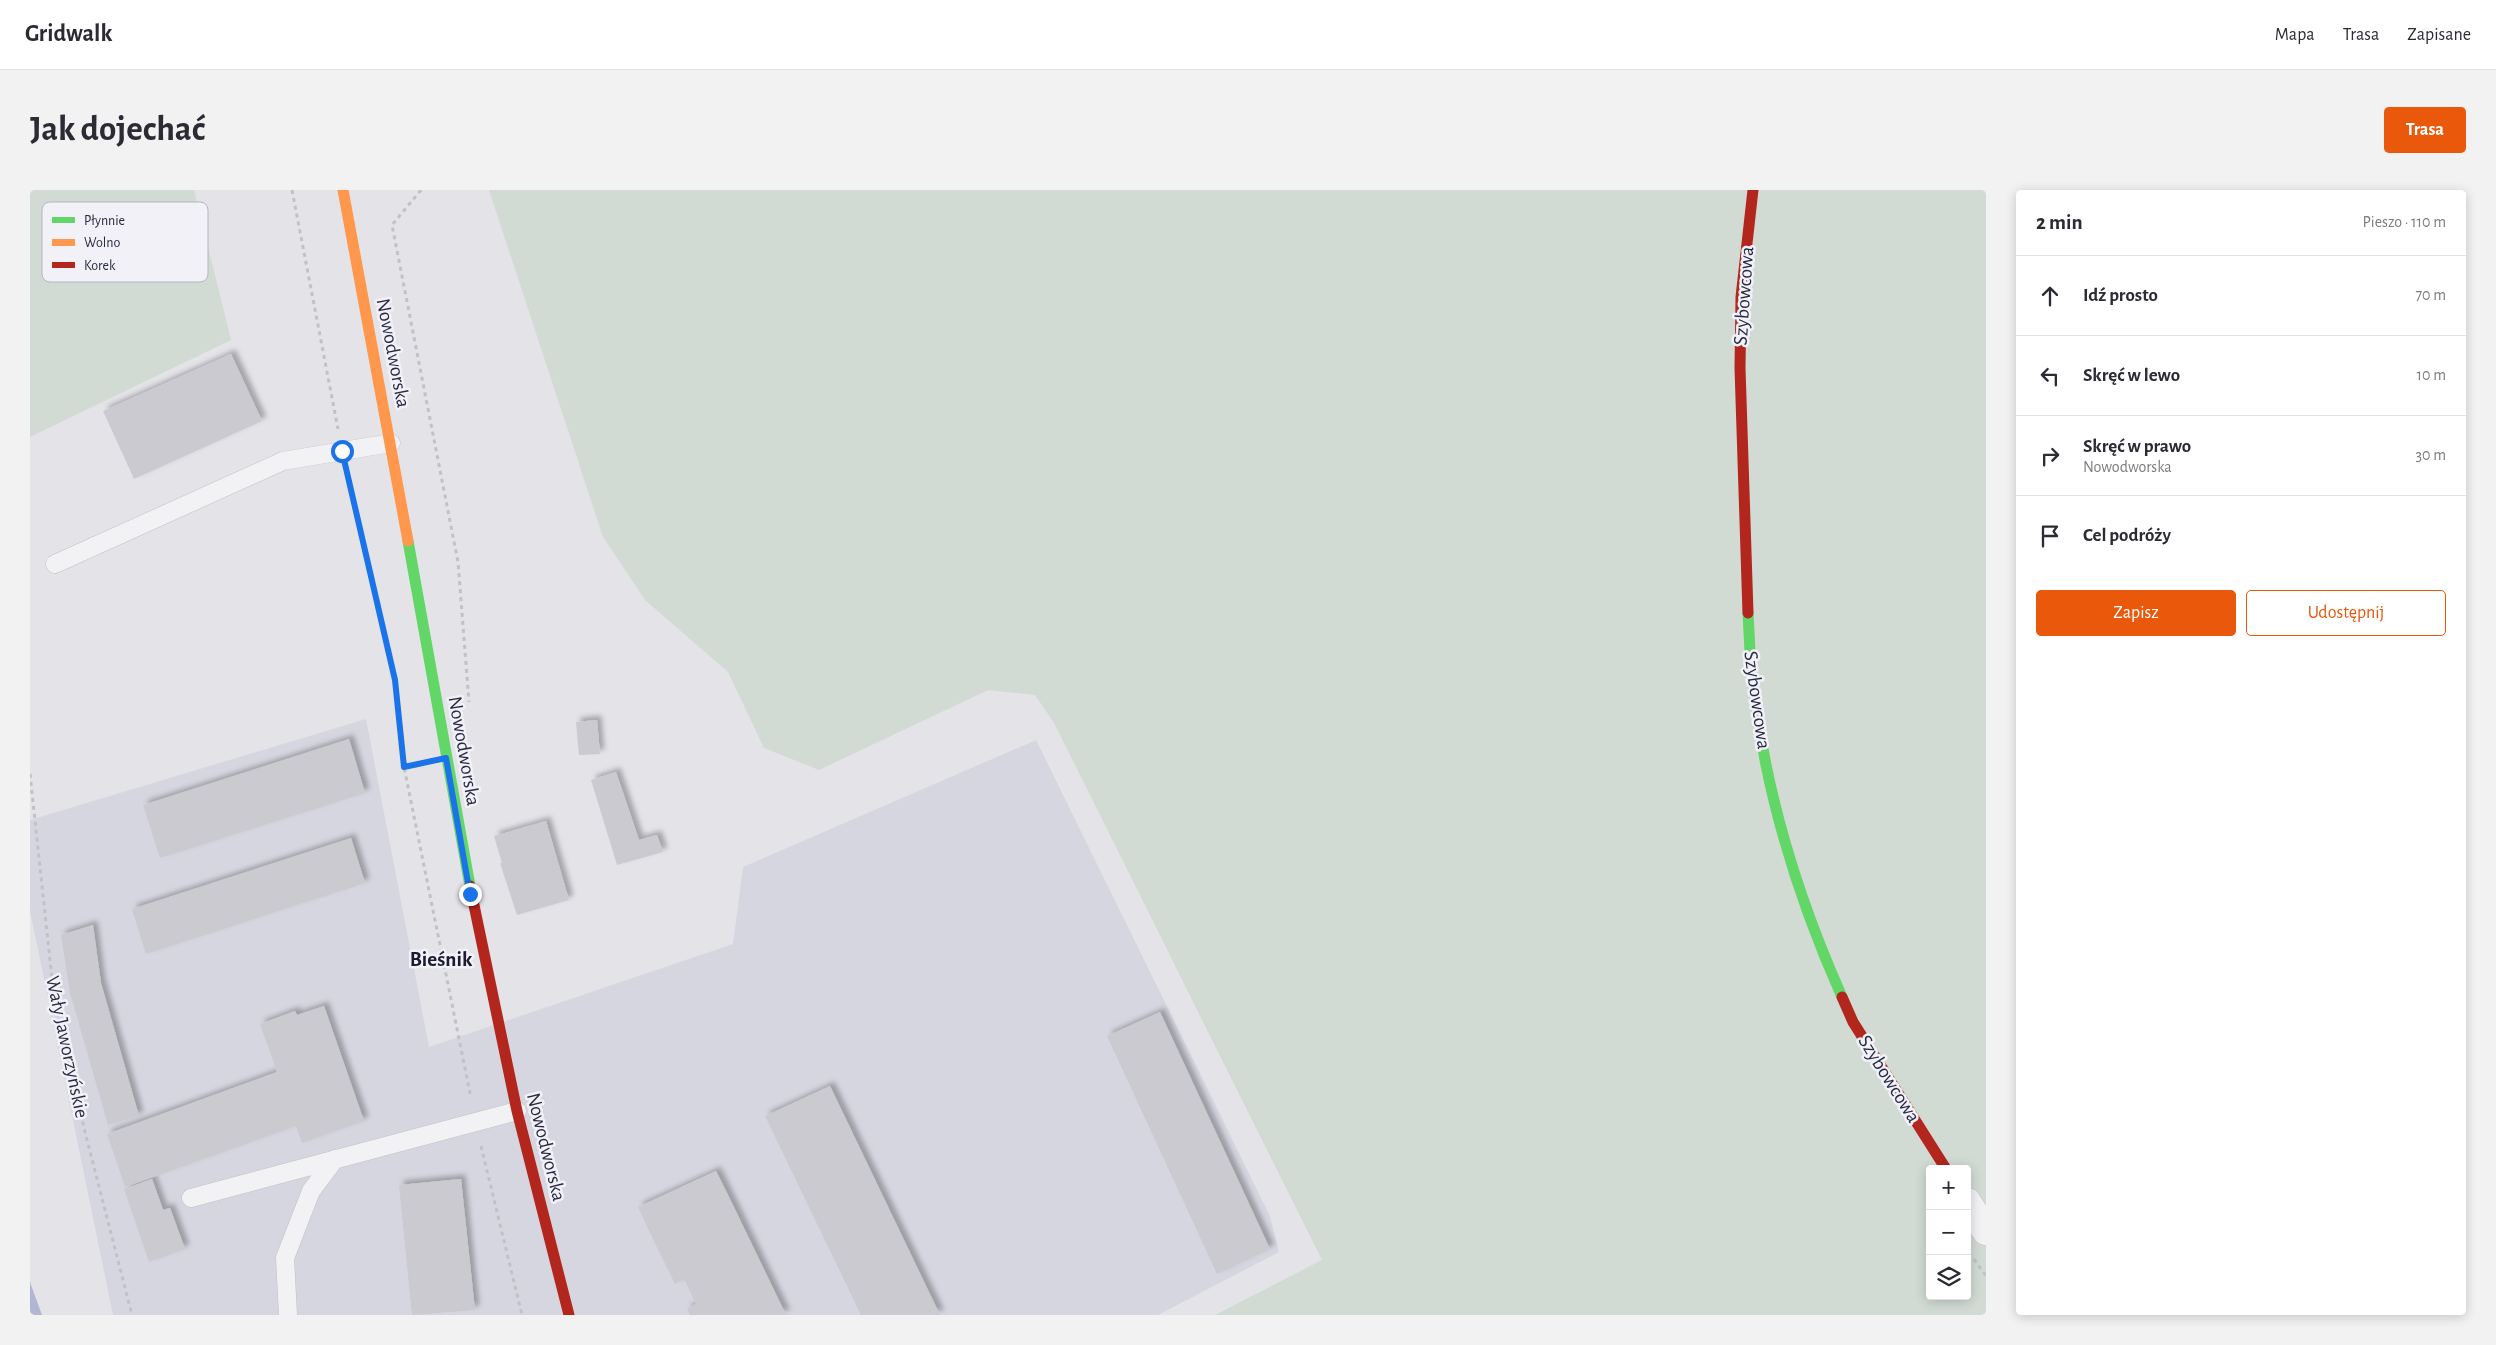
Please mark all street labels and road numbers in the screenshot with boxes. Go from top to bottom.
street label: Szybowcowa [1731,246,1757,346]
street label: Nowodworska [373,297,413,409]
street label: Szybowcowa [1740,650,1774,750]
street label: Nowodworska [445,695,483,807]
street label: Wały Jaworzyńskie [42,974,92,1120]
street label: Szybowcowa [1854,1032,1924,1126]
street label: Nowodworska [523,1091,569,1203]

